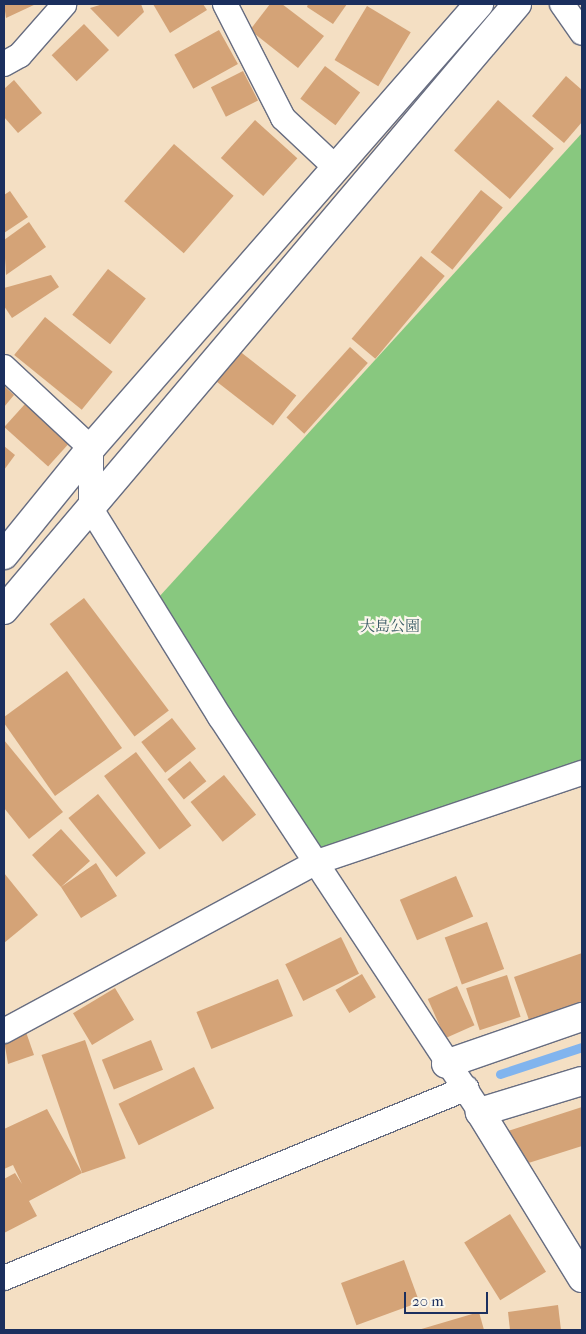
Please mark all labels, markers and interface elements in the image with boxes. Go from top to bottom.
park label: 大島公園 [360,618,420,636]
scale bar [406,1282,490,1314]
text: 20 m [412,1292,444,1310]

